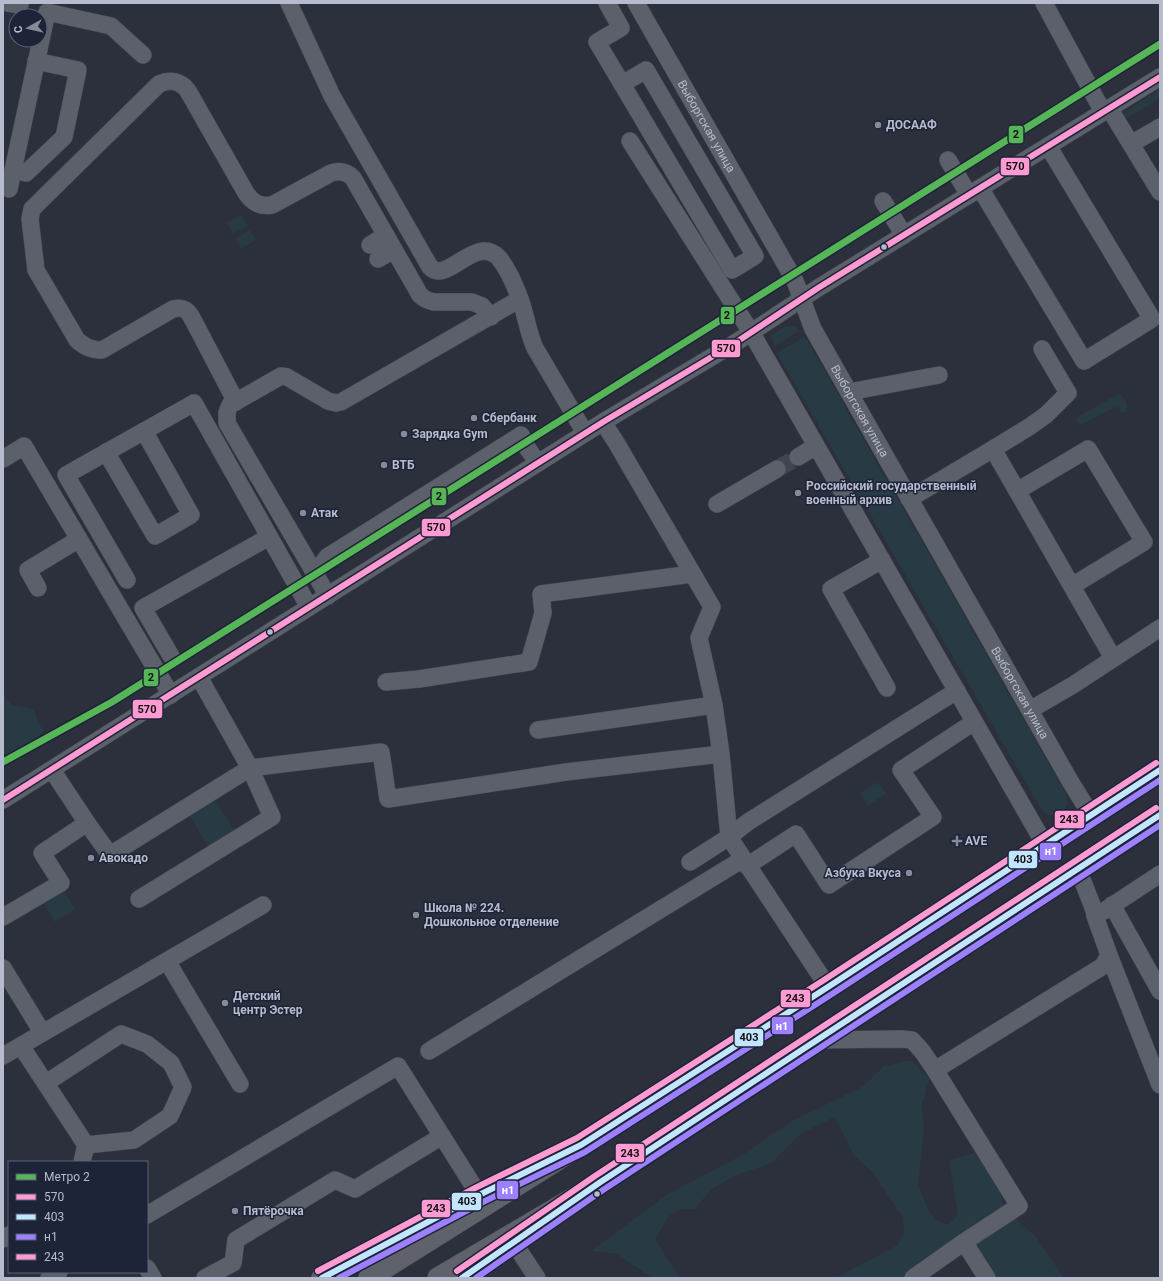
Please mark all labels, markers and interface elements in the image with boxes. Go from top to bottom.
north arrow [8,8,48,48]
text: С [12,25,26,34]
street label: Выборгская улица [675,78,738,175]
place label: ДОСААФ [886,118,937,132]
marker: ДОСААФ [873,120,883,130]
line badge: 2 [1008,125,1024,144]
text: 2 [1013,128,1019,141]
line badge: 570 [1000,157,1030,176]
text: 570 [1006,160,1024,173]
unlabelled marker [879,242,889,252]
line badge: 2 [720,306,735,325]
text: 2 [724,309,730,322]
line badge: 570 [711,339,741,358]
text: 570 [717,342,735,355]
street label: Выборгская улица [828,363,891,460]
place label: Сбербанк [482,411,537,425]
marker: Сбербанк [469,413,479,423]
place label: Зарядка Gym [412,427,488,441]
marker: Зарядка Gym [399,429,409,439]
place label: ВТБ [392,458,415,472]
marker: ВТБ [379,460,389,470]
place label: Российский государственный военный архив [806,479,977,507]
line badge: 2 [431,487,447,506]
marker: Российский государственный военный архив [793,488,803,498]
text: 2 [436,490,442,503]
place label: Атак [311,506,338,520]
marker: Атак [298,508,308,518]
line badge: 570 [421,518,451,537]
text: 570 [427,521,445,534]
unlabelled marker [265,627,275,637]
street label: Выборгская улица [988,644,1052,741]
line badge: 2 [143,668,159,687]
text: 2 [148,671,154,684]
line badge: 570 [132,699,163,719]
text: 570 [138,703,156,716]
line badge: 243 [1054,810,1085,829]
text: 243 [1060,813,1078,826]
place label: AVE [965,834,987,848]
marker: AVE [952,836,962,846]
line badge: н1 [1039,842,1062,861]
text: н1 [1045,845,1057,858]
line badge: 403 [1008,850,1038,869]
place label: Авокадо [99,851,148,865]
marker: Авокадо [86,853,96,863]
text: 403 [1014,853,1032,866]
place label: Азбука Вкуса [825,866,902,880]
marker: Азбука Вкуса [904,868,914,878]
place label: Школа № 224. Дошкольное отделение [424,901,560,929]
marker: Школа № 224. Дошкольное отделение [411,910,421,920]
place label: Детский центр Эстер [233,989,303,1017]
line badge: 243 [780,989,811,1008]
text: 243 [786,992,804,1005]
marker: Детский центр Эстер [220,998,230,1008]
line badge: н1 [771,1016,794,1035]
text: н1 [776,1020,788,1033]
line badge: 403 [734,1028,764,1047]
text: 403 [740,1031,758,1044]
line badge: 243 [615,1143,645,1163]
text: 243 [621,1147,639,1160]
legend [8,1161,148,1273]
text: Метро 2 [44,1170,90,1184]
line badge: н1 [496,1180,519,1200]
text: н1 [502,1184,514,1197]
unlabelled marker [592,1189,602,1199]
text: 570 [44,1190,64,1204]
line badge: 403 [451,1192,482,1211]
text: 403 [458,1195,476,1208]
line badge: 243 [421,1199,451,1218]
text: 243 [427,1202,445,1215]
place label: Пятёрочка [243,1204,304,1218]
marker: Пятёрочка [230,1206,240,1216]
text: 403 [44,1210,64,1224]
text: н1 [44,1230,58,1244]
text: 243 [44,1250,64,1264]

